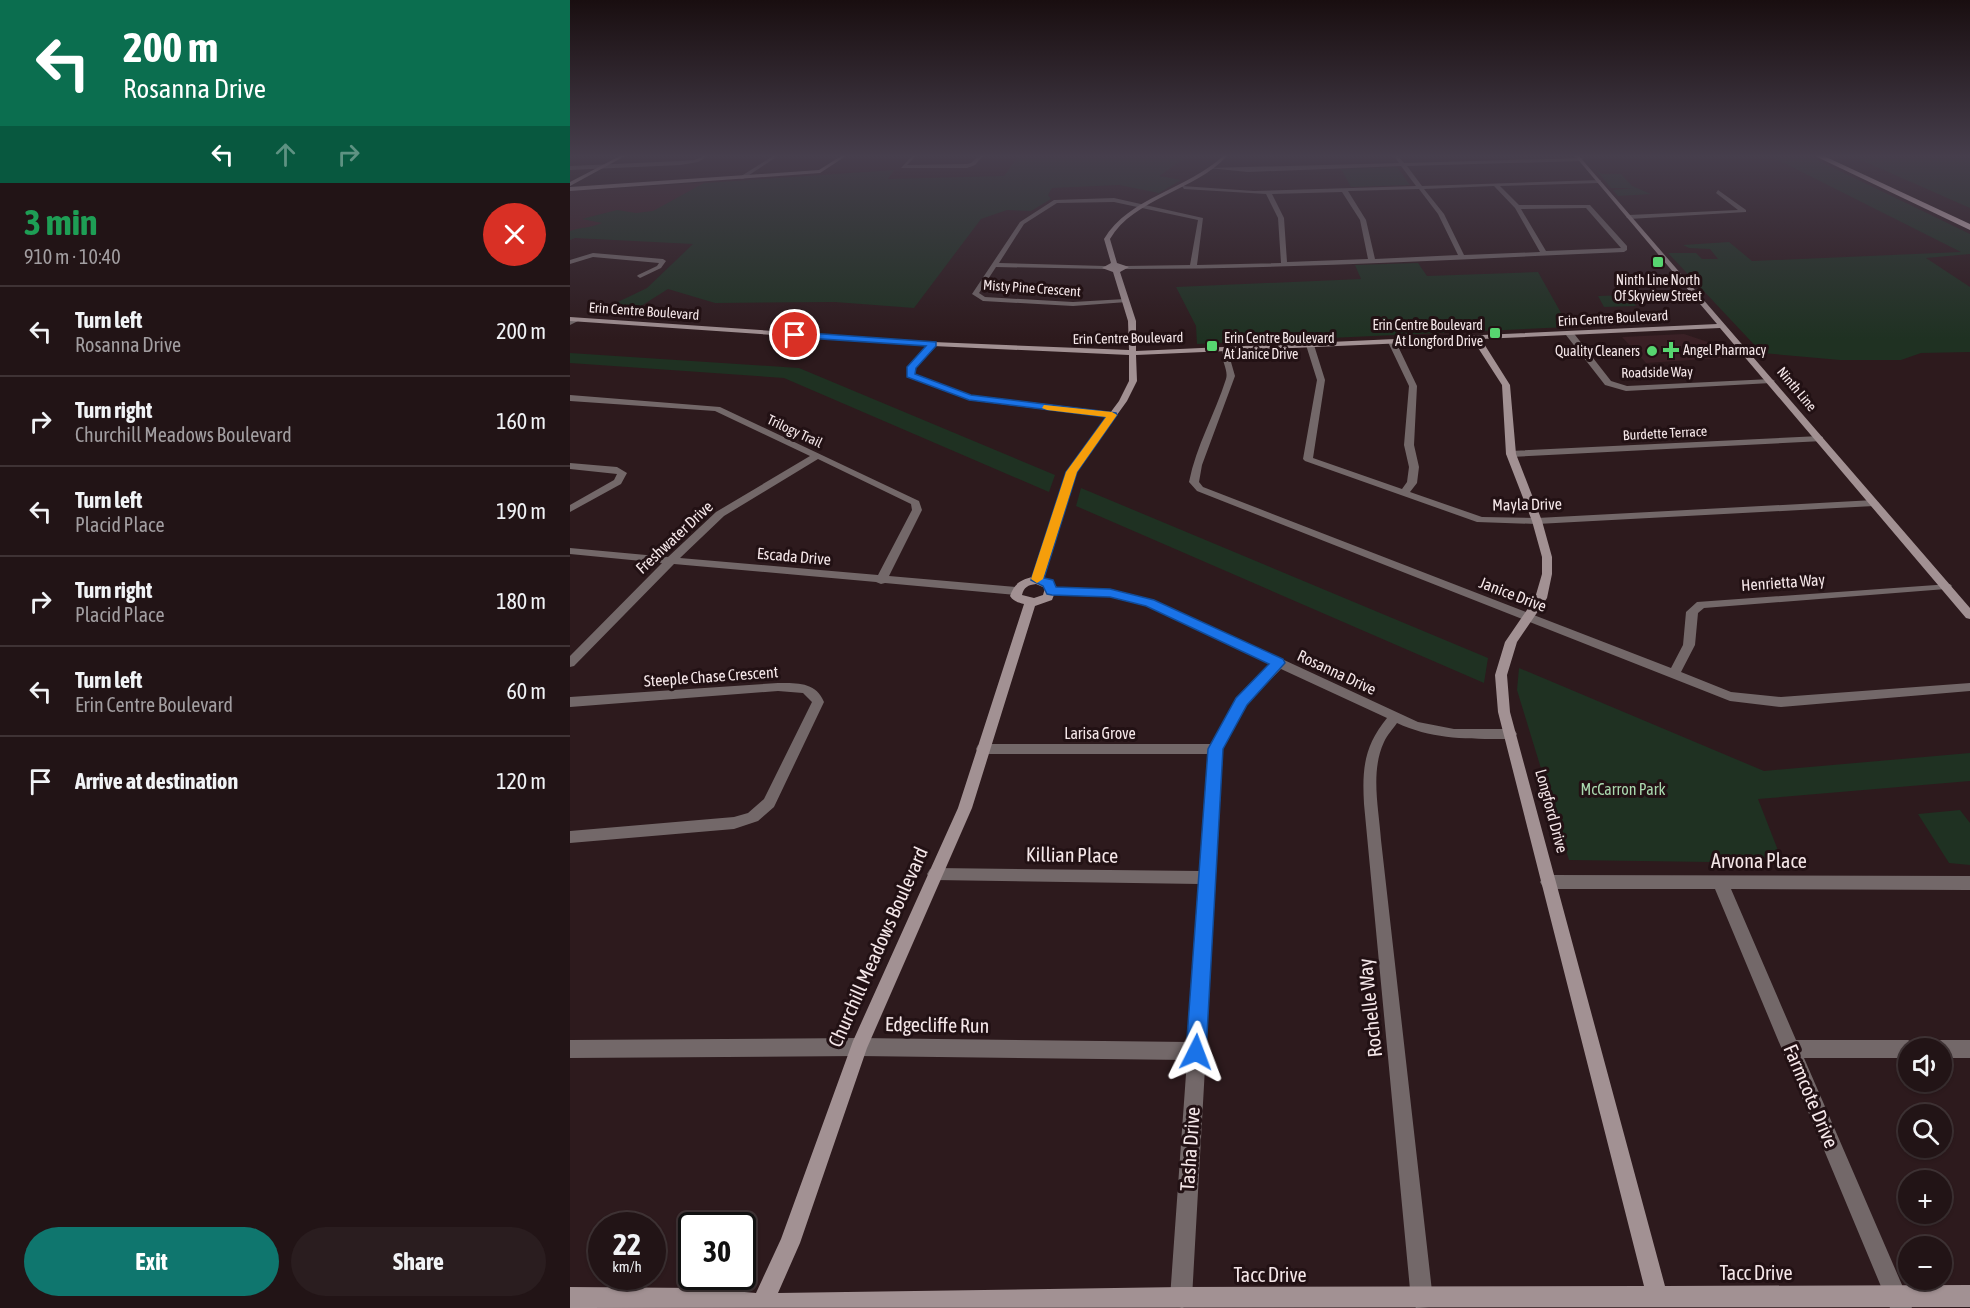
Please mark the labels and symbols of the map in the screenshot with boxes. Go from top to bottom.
marker: Ninth Line North Of Skyview Street [1651,255,1665,269]
place label: Ninth Line North Of Skyview Street [1614,272,1702,304]
street label: Misty Pine Crescent [982,277,1082,299]
street label: Erin Centre Boulevard [588,299,700,323]
street label: Erin Centre Boulevard [1557,307,1669,329]
pin [769,309,820,360]
place label: Erin Centre Boulevard At Longford Drive [1372,317,1483,349]
marker: Erin Centre Boulevard At Longford Drive [1488,326,1502,340]
street label: Erin Centre Boulevard [1073,329,1183,347]
place label: Erin Centre Boulevard At Janice Drive [1224,330,1335,362]
marker: Erin Centre Boulevard At Janice Drive [1205,339,1219,353]
place label: Angel Pharmacy [1683,342,1766,358]
place label: Quality Cleaners [1555,343,1640,359]
marker: Angel Pharmacy [1664,343,1678,357]
marker: Quality Cleaners [1645,344,1659,358]
street label: Roadside Way [1621,363,1693,381]
street label: Ninth Line [1774,364,1820,414]
street label: Trilogy Trail [765,411,825,451]
street label: Burdette Terrace [1622,423,1708,443]
street label: Mayla Drive [1492,494,1562,515]
street label: Freshwater Drive [632,497,716,577]
street label: Escada Drive [756,544,832,568]
street label: Henrietta Way [1740,570,1826,595]
street label: Janice Drive [1477,573,1549,615]
street label: Rosanna Drive [1295,646,1379,698]
street label: Steeple Chase Crescent [643,662,779,691]
street label: Larisa Grove [1064,724,1136,742]
street label: Longford Drive [1531,767,1572,855]
park label: McCarron Park [1581,780,1665,798]
street label: Killian Place [1026,842,1118,867]
street label: Churchill Meadows Boulevard [823,843,932,1050]
street label: Arvona Place [1711,849,1807,872]
street label: Rochelle Way [1353,957,1386,1059]
street label: Edgecliffe Run [885,1012,989,1037]
position arrow [1164,1020,1228,1084]
street label: Farmcote Drive [1779,1041,1844,1151]
street label: Tasha Drive [1175,1106,1204,1192]
speed limit sign: 30 [678,1212,756,1290]
street label: Tacc Drive [1719,1261,1793,1284]
street label: Tacc Drive [1233,1263,1307,1286]

